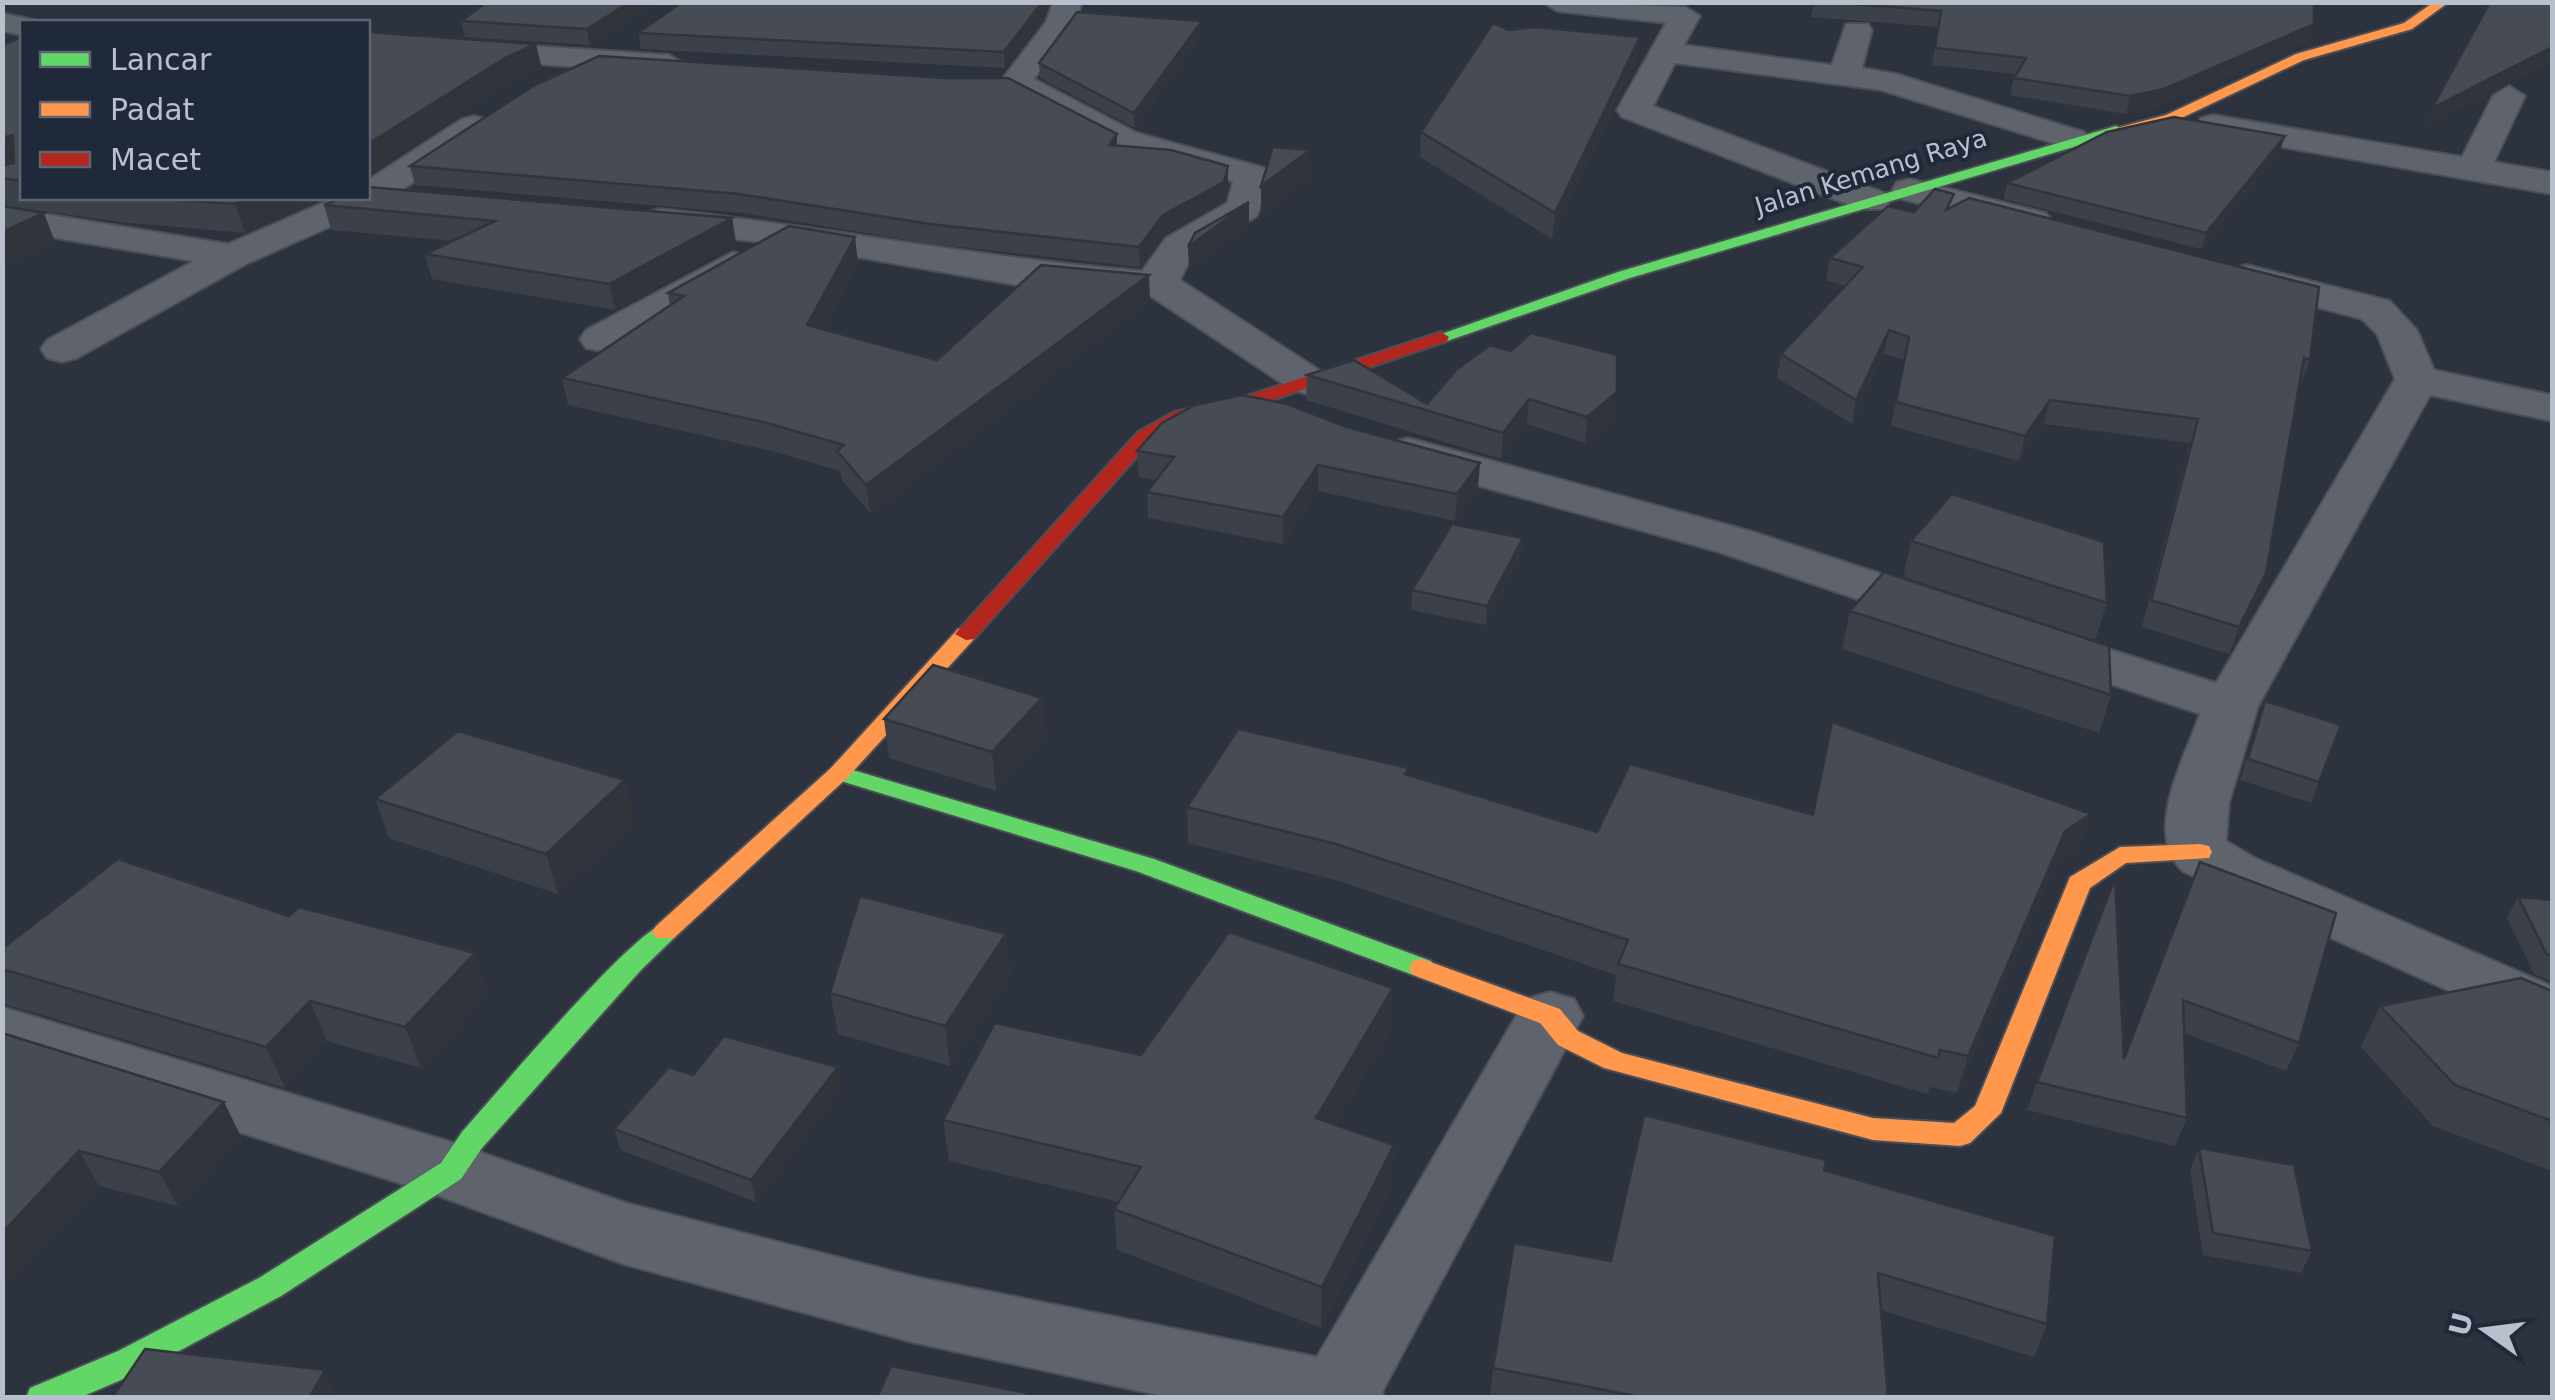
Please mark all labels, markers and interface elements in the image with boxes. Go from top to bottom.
legend [20,20,370,200]
text: Lancar [110,42,212,77]
text: Padat [110,92,195,127]
street label: Jalan Kemang Raya [1750,123,1990,222]
text: Macet [110,142,201,177]
north arrow [2435,1280,2535,1380]
text: U [2442,1309,2480,1339]

